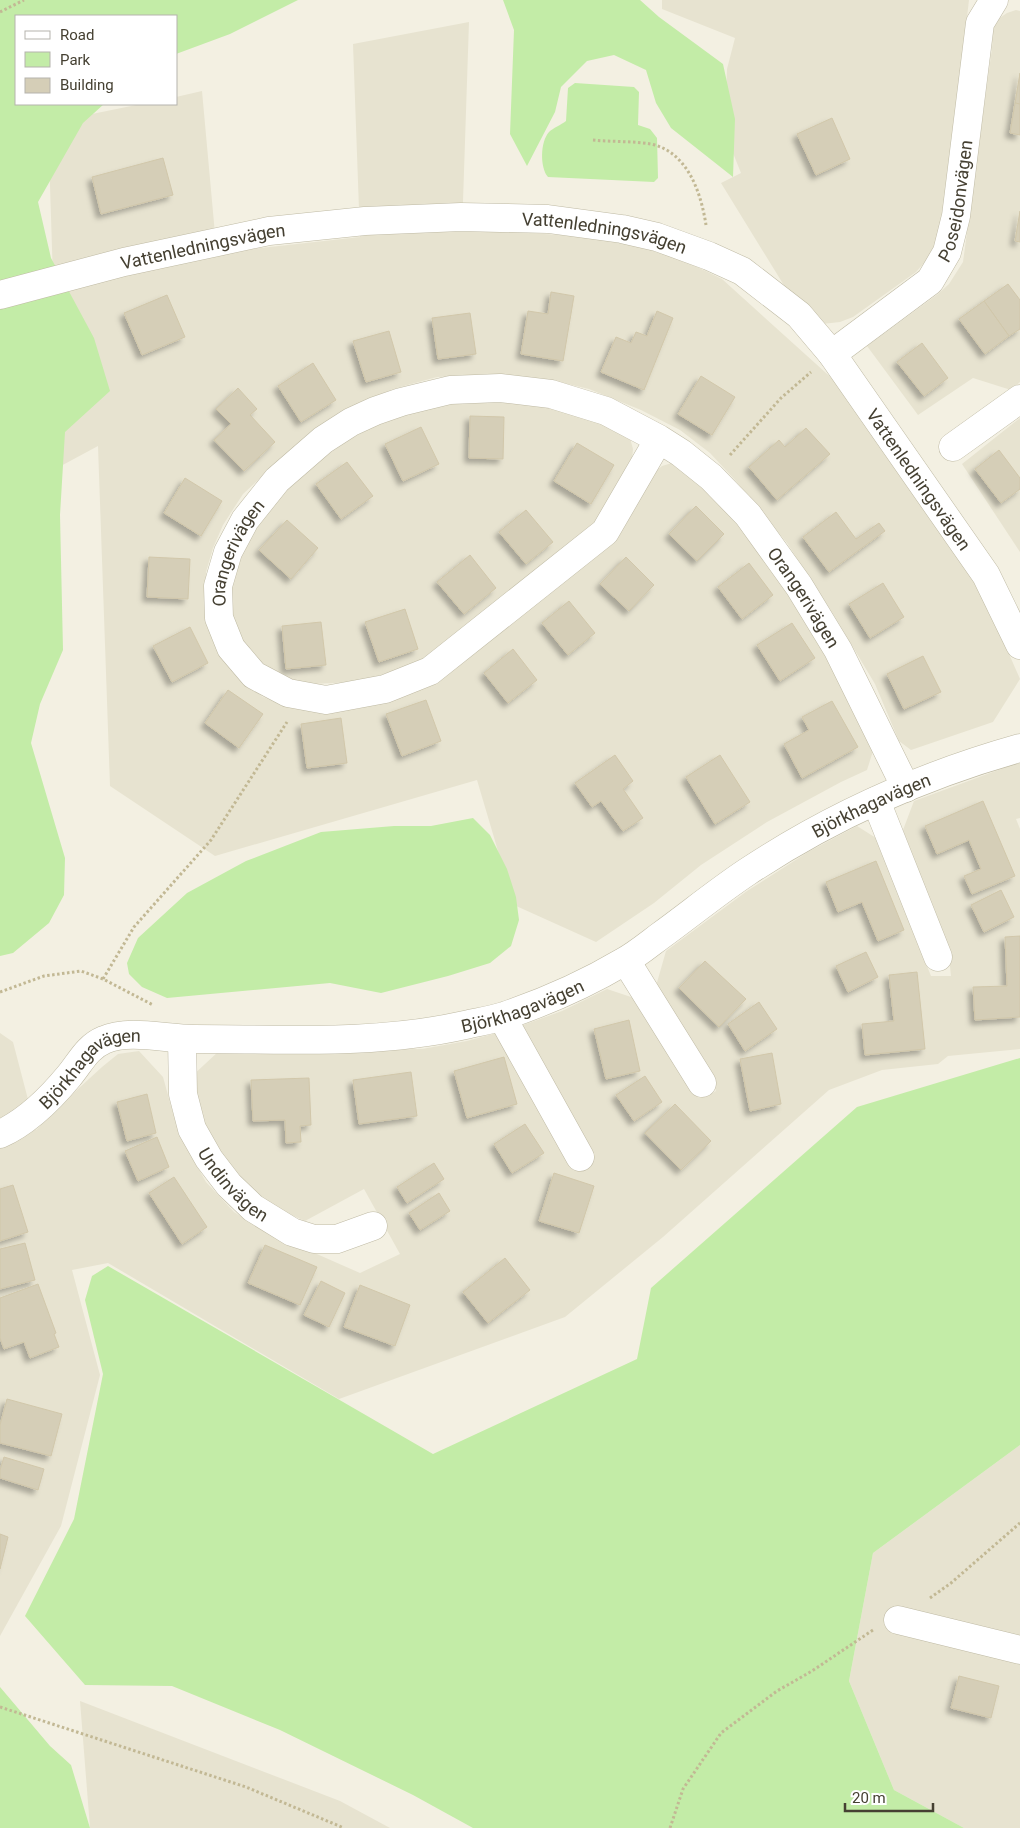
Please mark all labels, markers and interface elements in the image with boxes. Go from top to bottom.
legend [15,15,178,105]
text: Road [60,26,94,44]
text: Park [60,51,91,69]
text: Building [60,76,114,94]
street label: Poseidonvägen [933,139,976,265]
street label: Vattenledningsvägen [522,208,690,258]
street label: Vattenledningsvägen [119,219,286,273]
street label: Vattenledningsvägen [863,404,976,554]
street label: Orangerivägen [207,495,268,607]
street label: Orangerivägen [764,543,845,651]
street label: Björkhagavägen [808,768,933,841]
street label: Björkhagavägen [459,974,587,1036]
street label: Björkhagavägen [34,1024,141,1113]
street label: Undinvägen [194,1144,272,1226]
scale bar [845,1780,932,1812]
text: 20 m [852,1789,886,1807]

